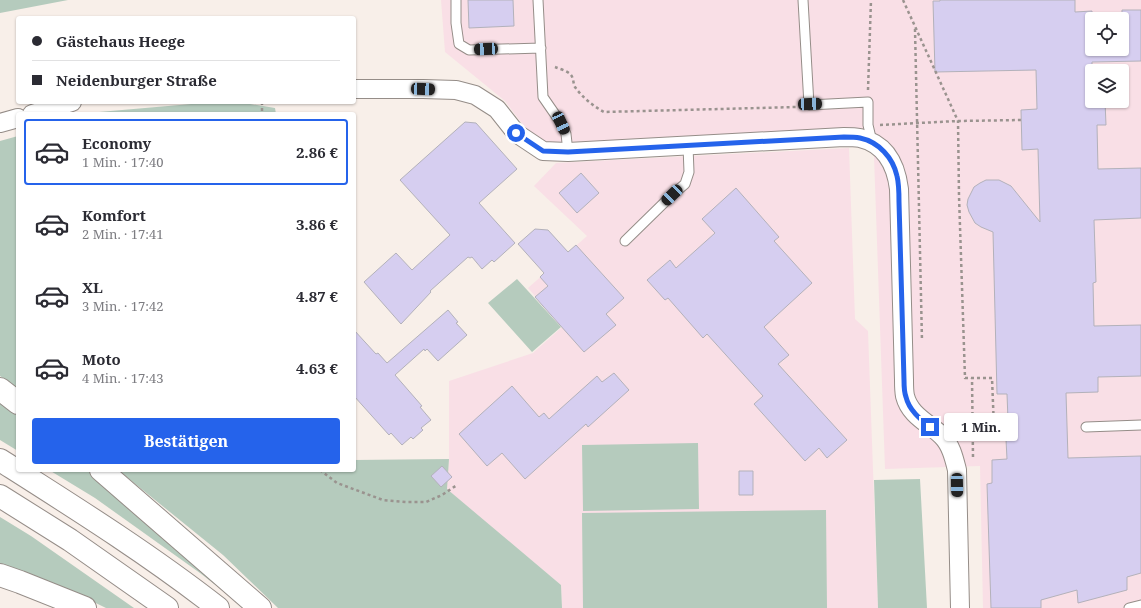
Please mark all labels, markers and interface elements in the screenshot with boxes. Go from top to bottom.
map controls [1085,12,1129,108]
button: locate [1085,12,1129,56]
text: Gästehaus Heege [56,31,185,51]
car [474,42,498,56]
button: layers [1085,64,1129,108]
text: Neidenburger Straße [56,70,217,90]
car [411,83,435,95]
car [798,98,822,110]
car [550,110,572,136]
route start [507,124,525,142]
text: Economy [82,133,151,153]
icon: car [34,134,70,170]
text: 2.86 € [296,142,338,162]
text: 1 Min. · 17:40 [82,153,163,171]
car [659,182,685,208]
text: Komfort [82,205,146,225]
icon: car [34,206,70,242]
text: 3.86 € [296,214,338,234]
text: 2 Min. · 17:41 [82,225,163,243]
text: XL [82,277,103,297]
icon: car [34,278,70,314]
text: 4.87 € [296,286,338,306]
text: 3 Min. · 17:42 [82,297,163,315]
text: Moto [82,349,121,369]
icon: car [34,350,70,386]
text: 4.63 € [296,358,338,378]
text: 4 Min. · 17:43 [82,369,163,387]
callout: 1 Min. [944,413,1018,441]
button: Bestätigen [32,418,340,464]
route end [921,418,939,436]
text: 1 Min. [961,418,1001,436]
car [951,473,963,497]

